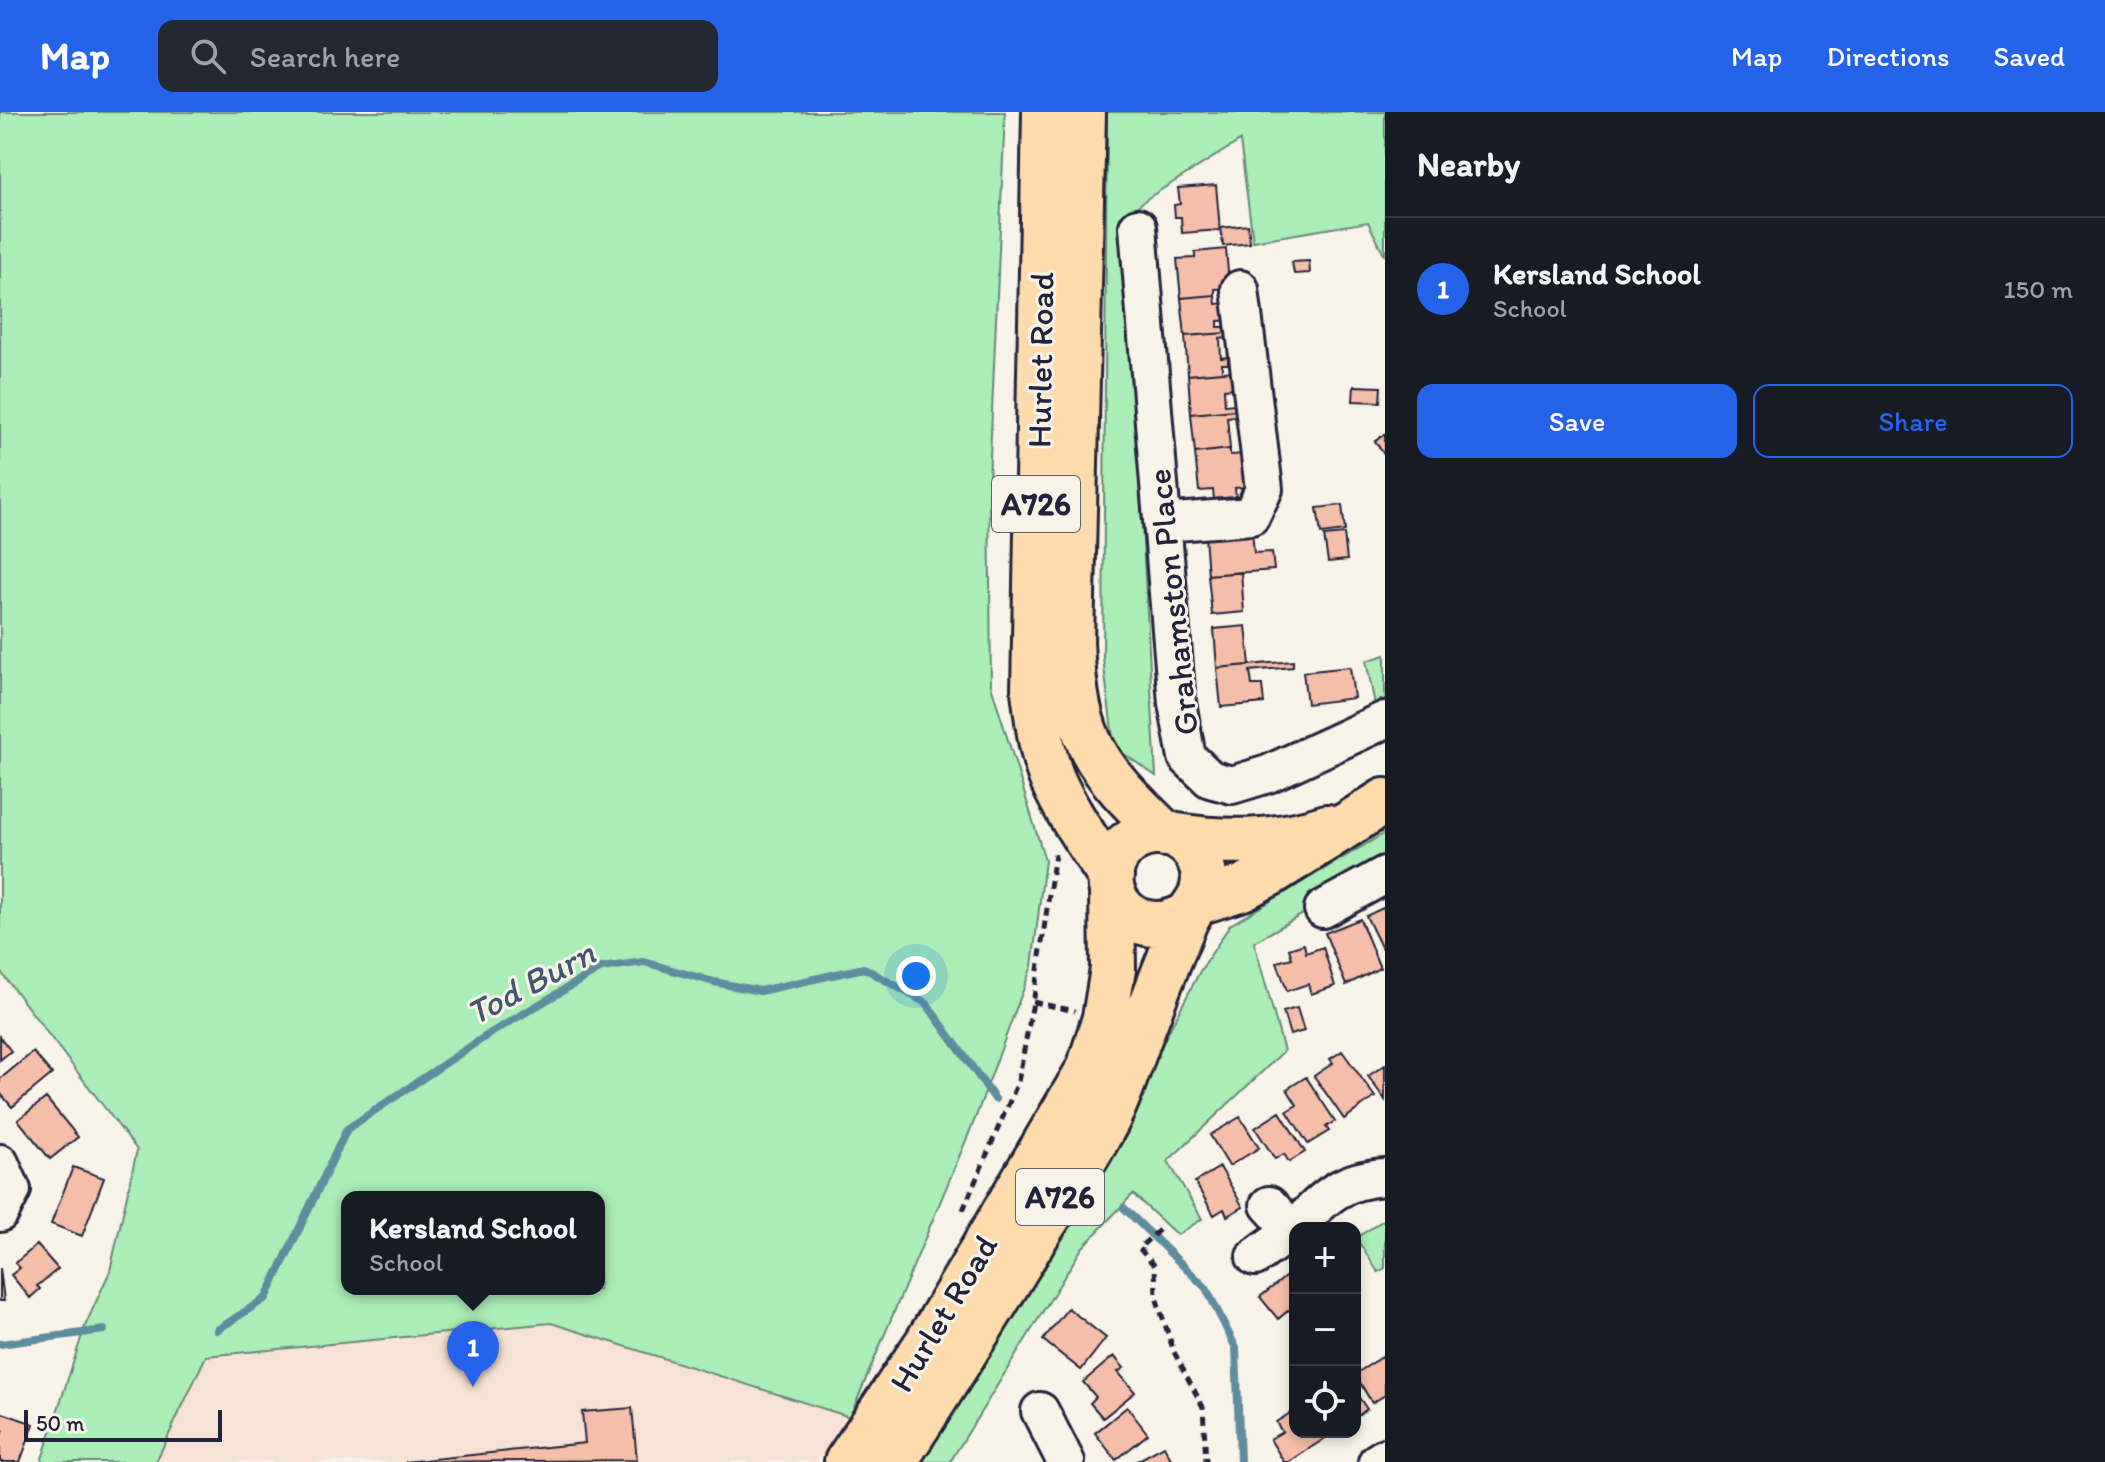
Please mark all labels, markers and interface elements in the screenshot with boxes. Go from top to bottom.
search box [158,20,718,92]
text: Map [40,33,110,79]
icon: search [186,34,230,78]
text: Search here [250,38,400,75]
text: Map [1731,39,1782,73]
text: Directions [1826,39,1950,73]
text: Saved [1994,39,2065,73]
text: Nearby [1417,144,1520,185]
text: Kersland School [1493,255,1701,292]
street label: Hurlet Road [1018,271,1063,449]
text: 1 [1437,273,1449,305]
text: 150 m [2004,273,2073,305]
text: School [1493,292,1567,324]
button: Save [1417,384,1737,458]
button: Share [1753,384,2073,458]
street label: Grahamston Place [1138,467,1207,737]
road number: A726 [992,476,1080,532]
water label: Tod Burn [459,930,602,1034]
your location [896,956,936,996]
road number: A726 [1016,1169,1104,1225]
popup [341,1191,605,1295]
text: Kersland School [369,1209,577,1246]
map controls [1289,1222,1361,1438]
button: + [1289,1222,1361,1294]
street label: Hurlet Road [880,1227,1007,1399]
text: School [369,1246,443,1278]
button: − [1289,1294,1361,1366]
pin: 1 [447,1321,499,1387]
button: locate [1289,1366,1361,1438]
scale bar [24,1406,222,1442]
text: 50 m [36,1410,85,1437]

